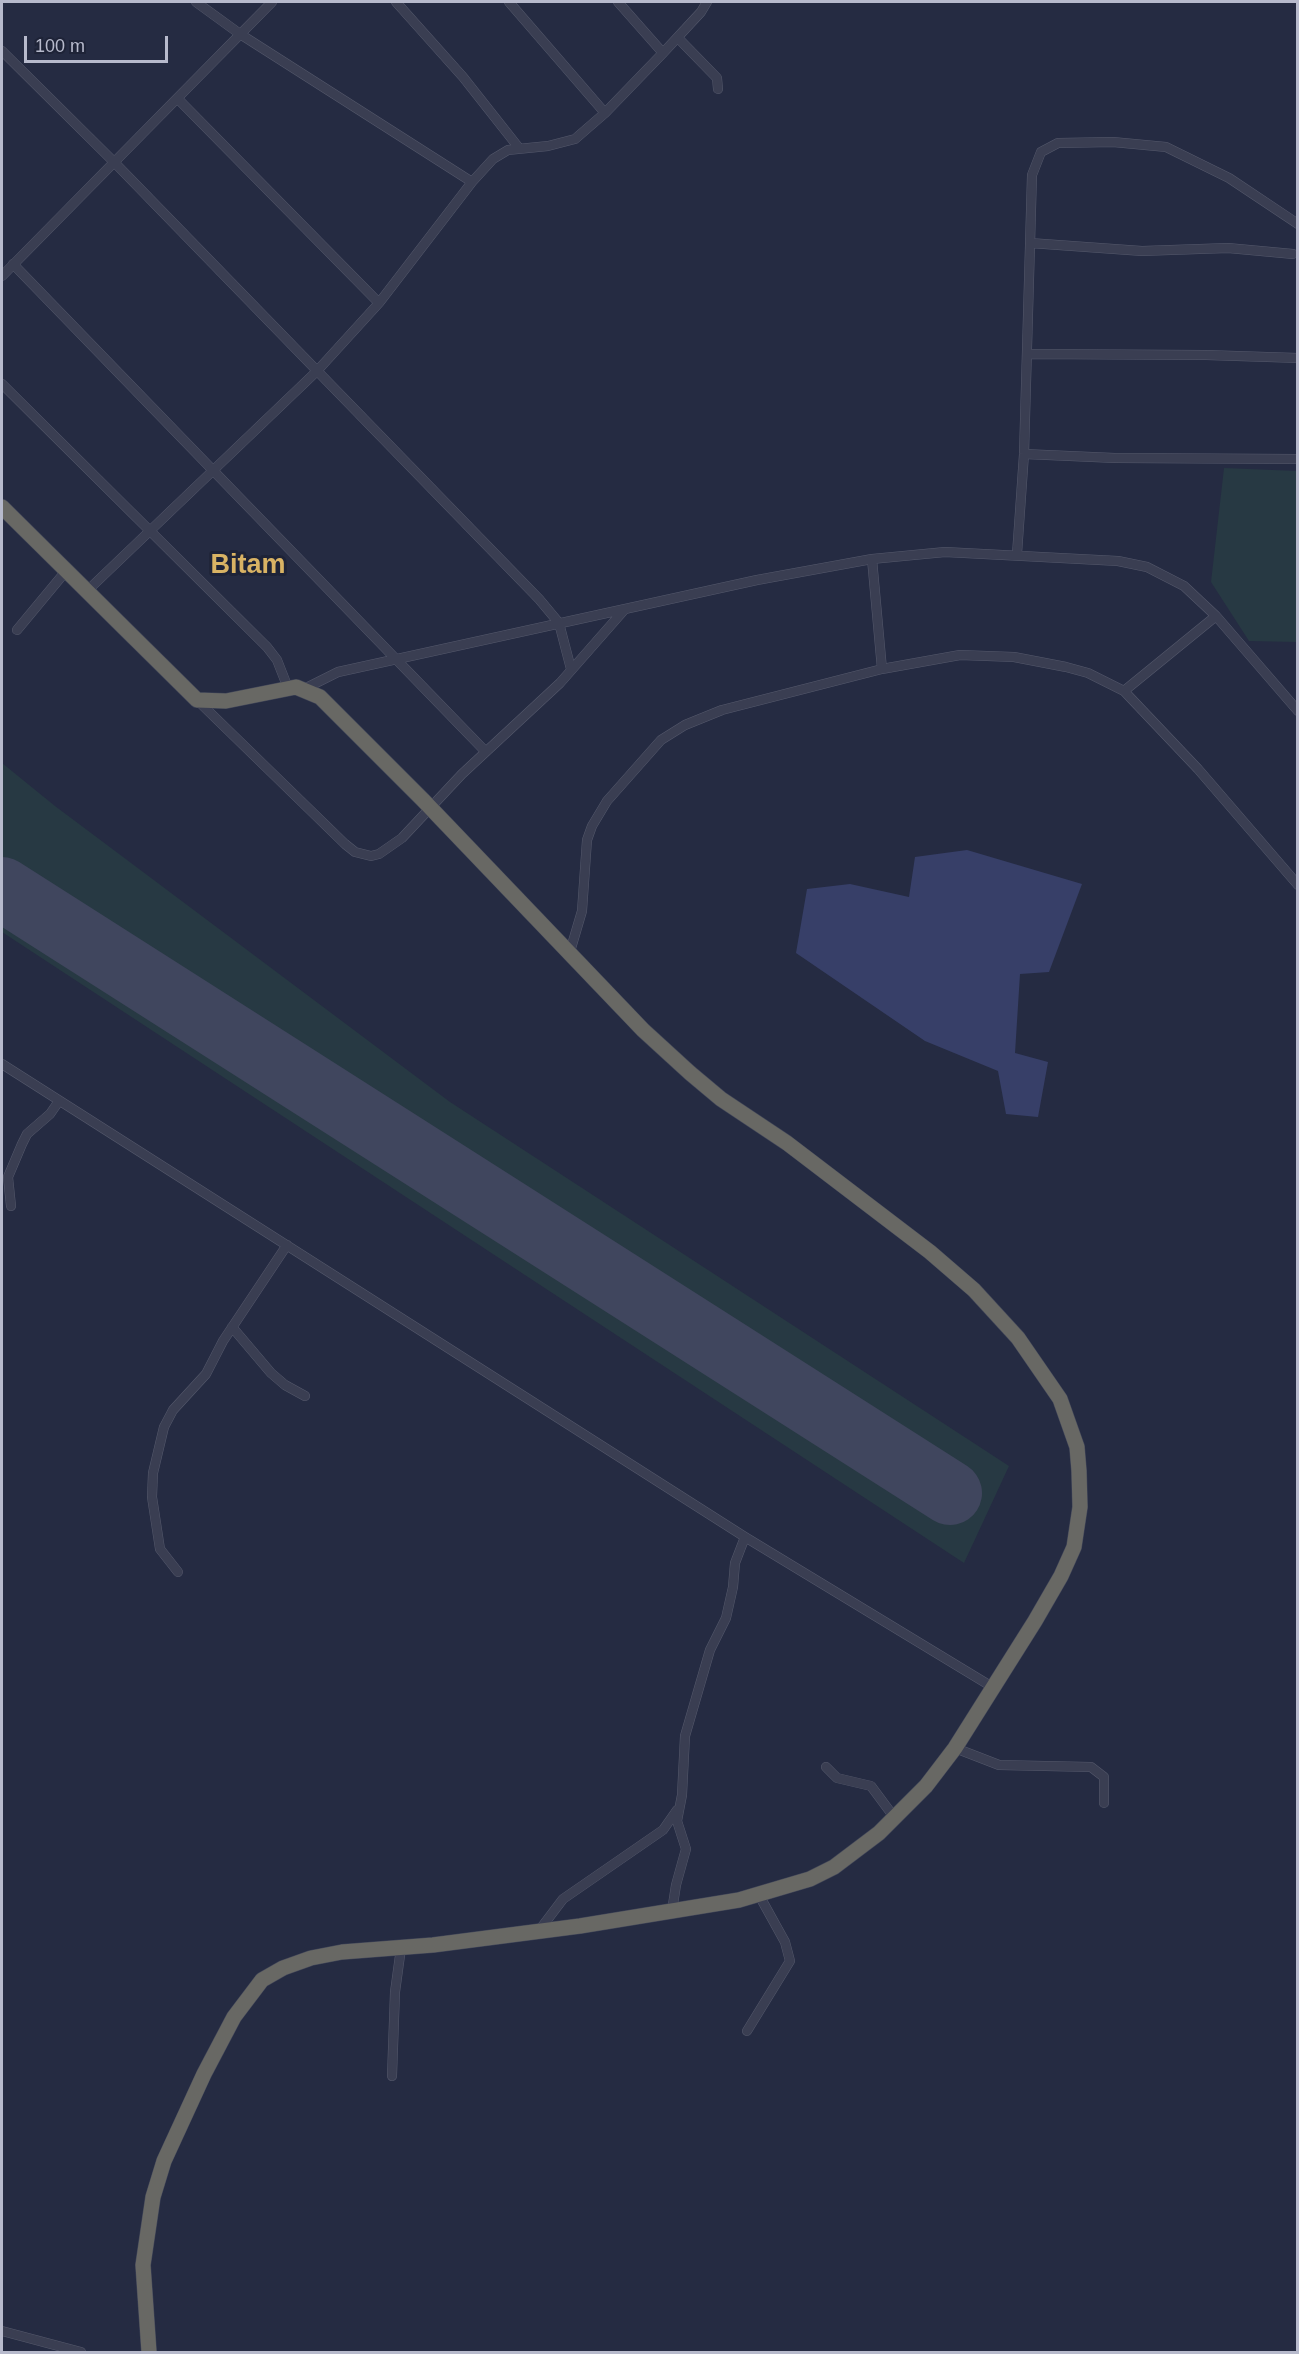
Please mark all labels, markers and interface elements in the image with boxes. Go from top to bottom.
scale bar [27,24,171,62]
text: 100 m [35,36,85,56]
district label: Bitam [210,550,286,582]

